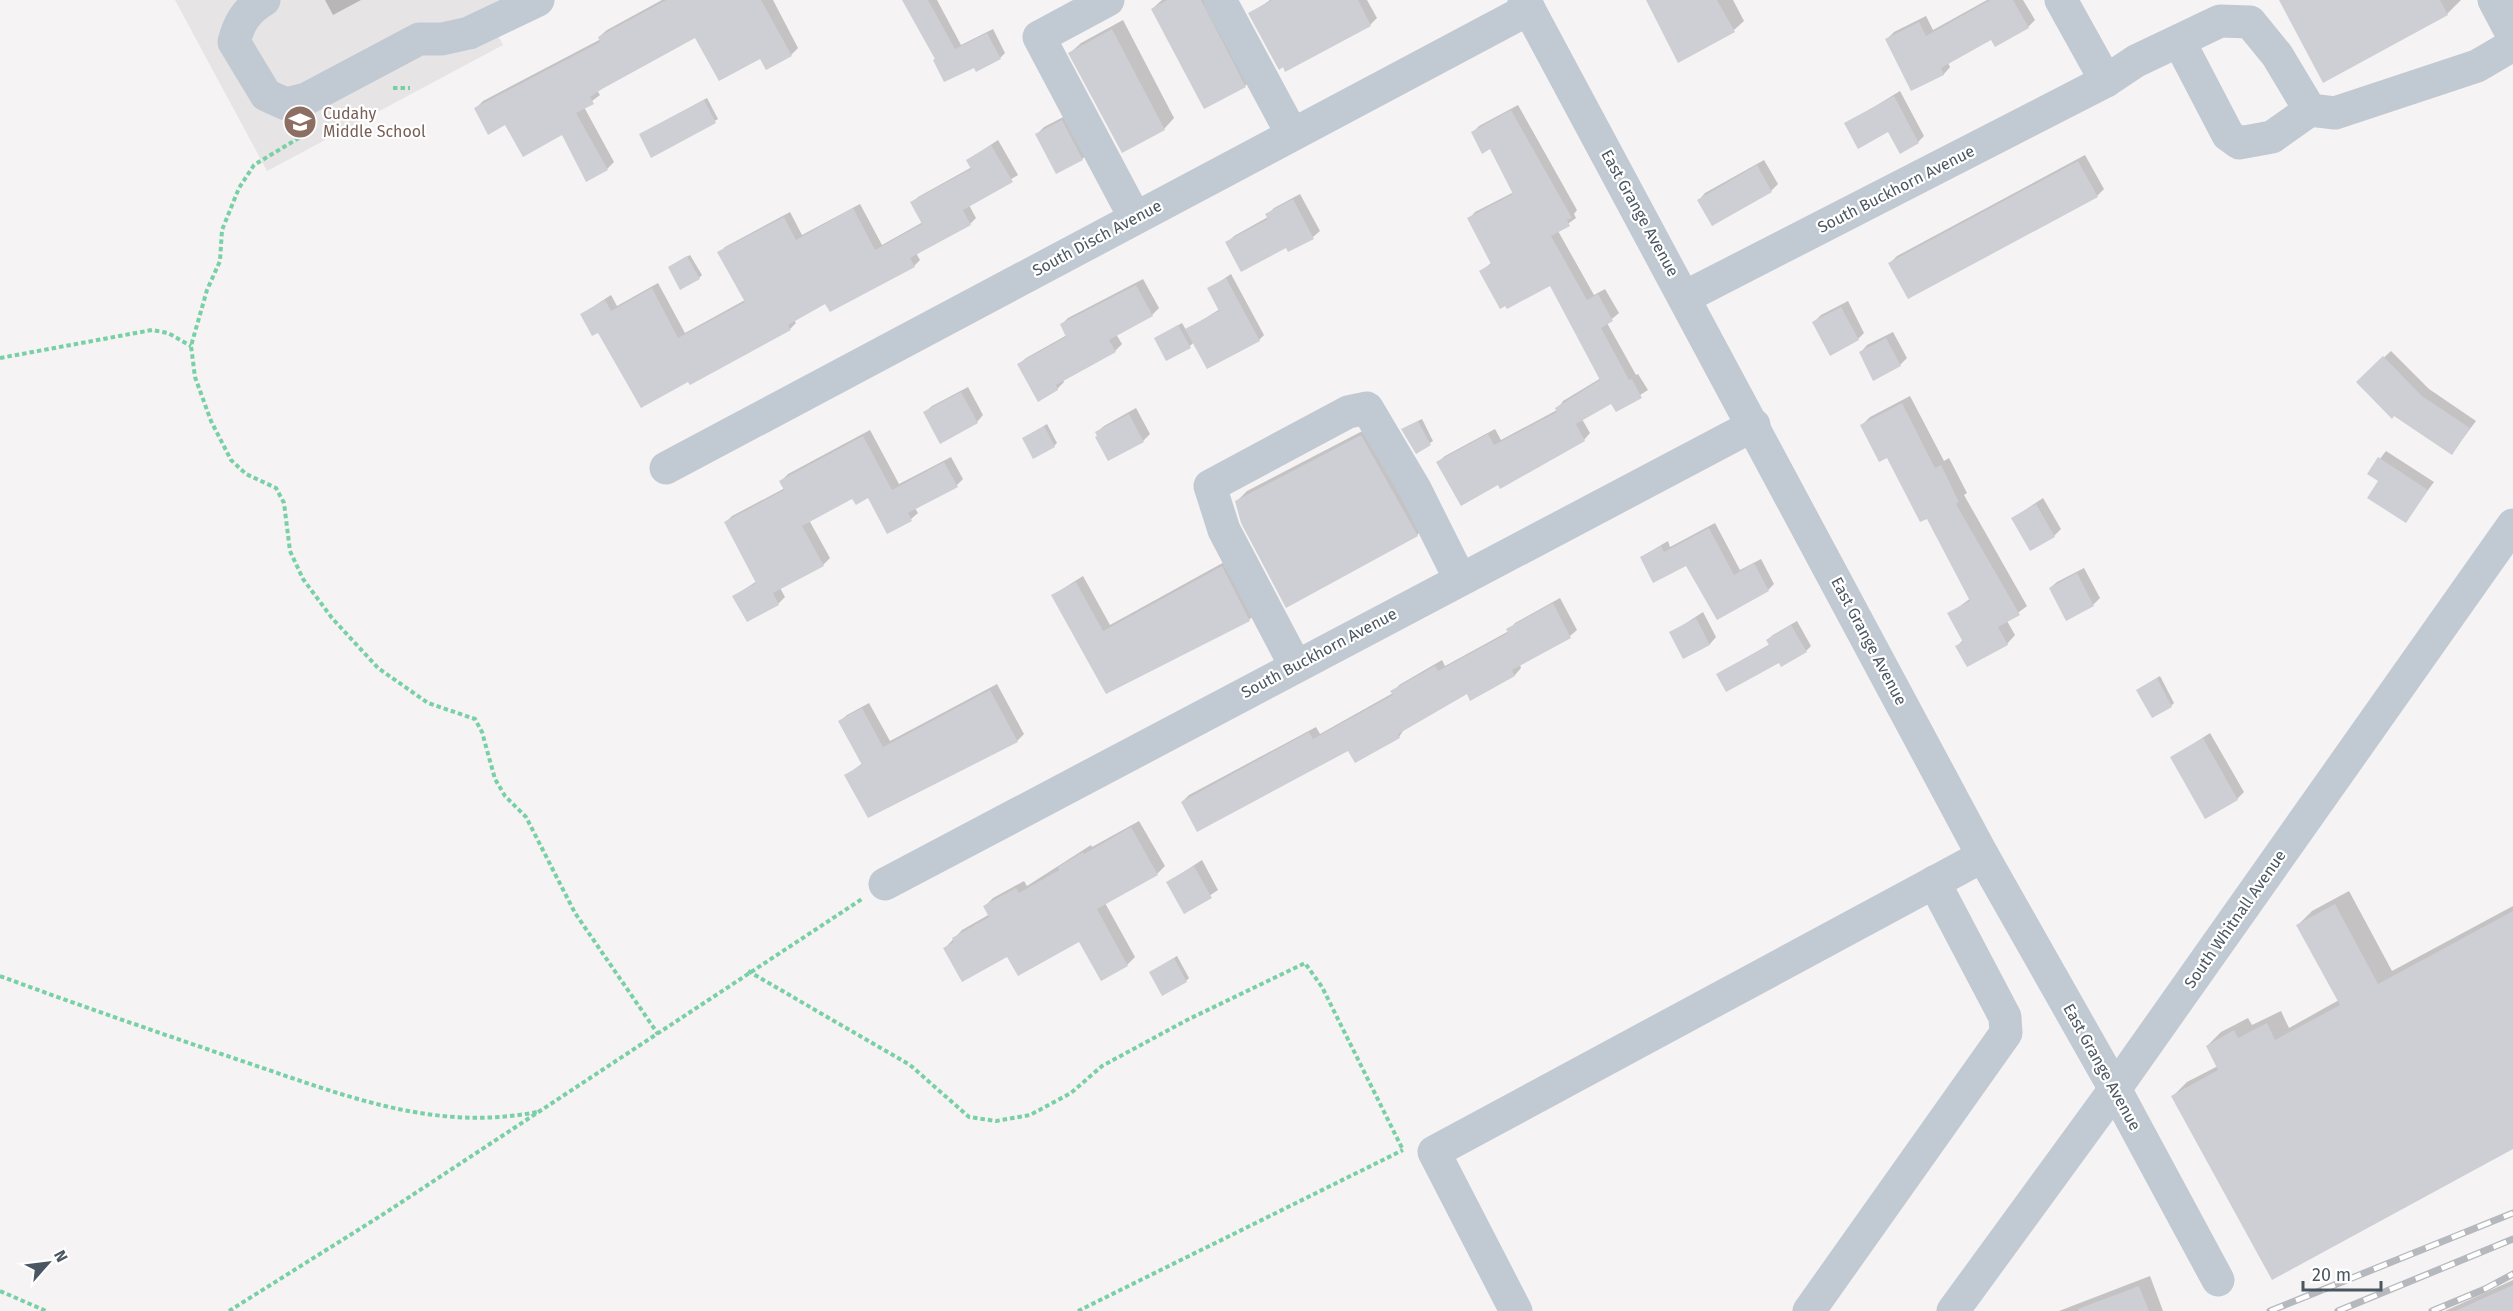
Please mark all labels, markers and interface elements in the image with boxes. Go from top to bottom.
school or university icon: Cudahy Middle School [282,104,318,140]
place label: Cudahy Middle School [323,104,426,141]
street label: South Buckhorn Avenue [1814,141,1978,237]
street label: East Grange Avenue [1597,146,1683,280]
street label: South Disch Avenue [1029,196,1165,280]
street label: East Grange Avenue [1827,574,1911,708]
street label: South Buckhorn Avenue [1238,604,1400,702]
street label: South Whitnall Avenue [2180,846,2290,992]
street label: East Grange Avenue [2059,1000,2145,1134]
north arrow [18,1233,78,1293]
text: N [50,1247,72,1265]
scale bar [2303,1254,2381,1292]
text: 20 m [2312,1264,2351,1286]

